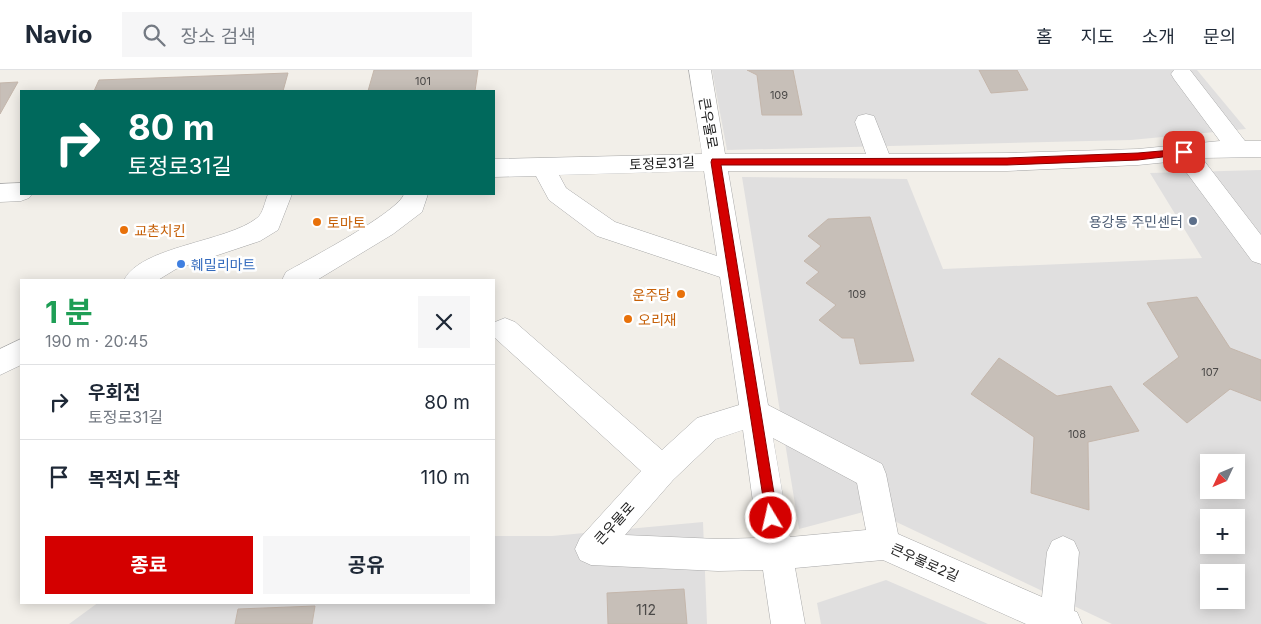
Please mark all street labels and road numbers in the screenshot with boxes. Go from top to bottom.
street label: 큰우물로 [696,96,722,150]
street label: 토정로31길 [629,153,695,173]
street label: 큰우물로 [590,498,638,548]
street label: 큰우물로2길 [888,539,962,585]

